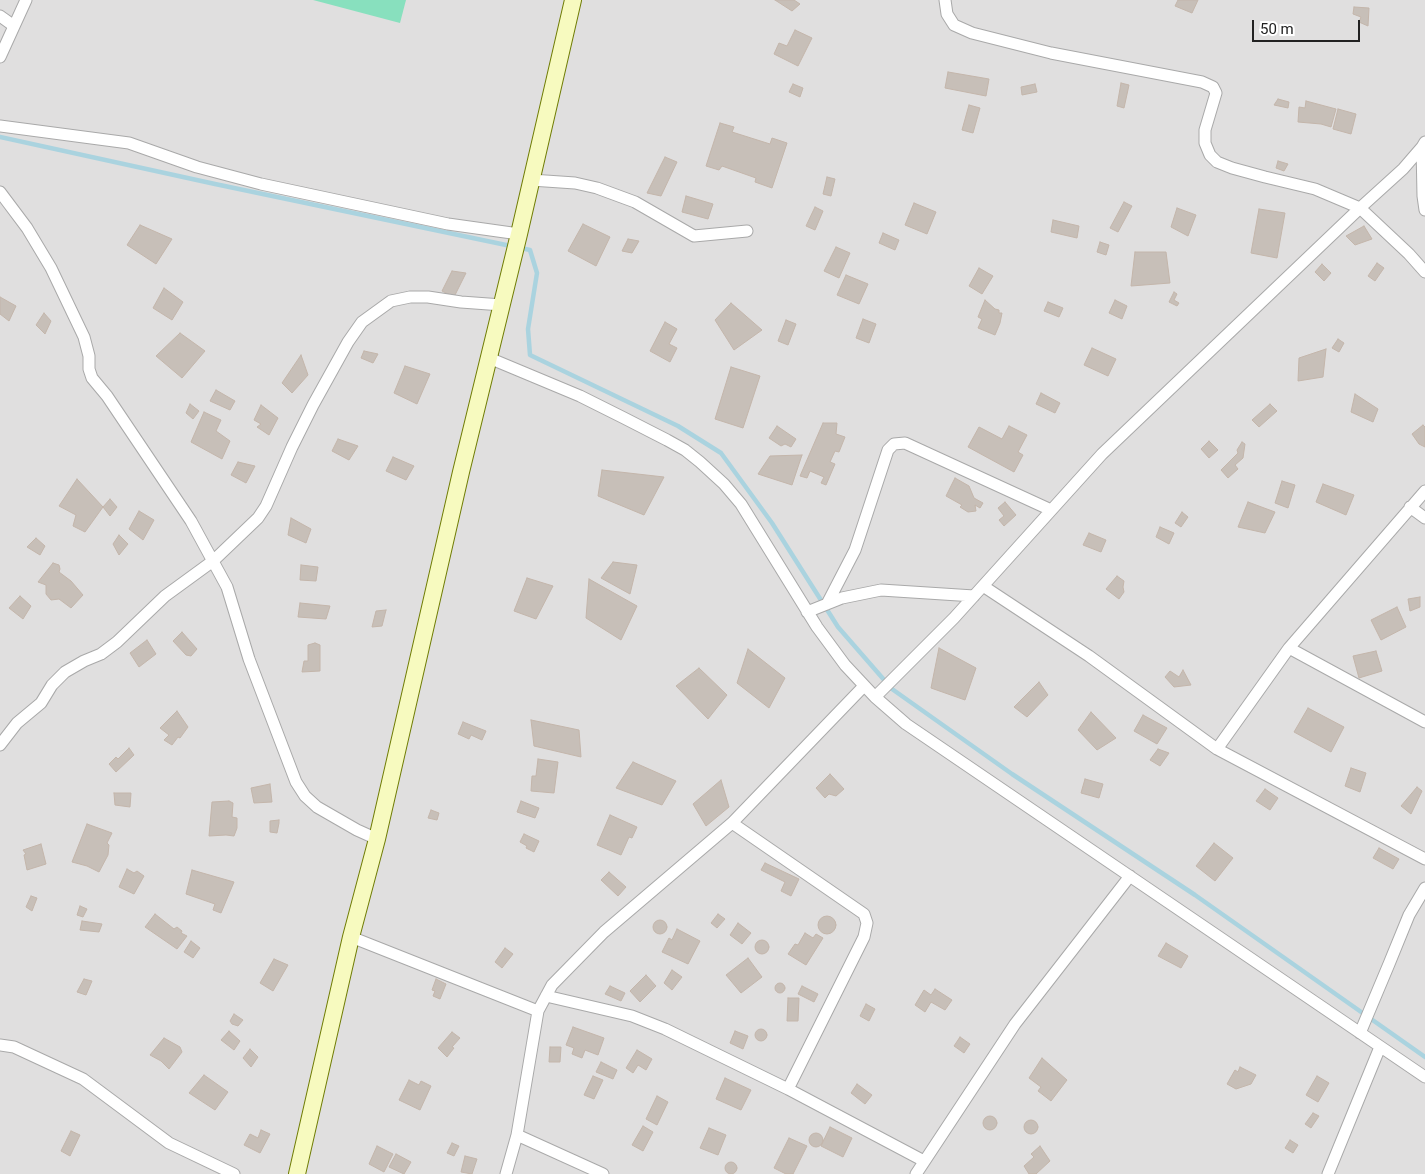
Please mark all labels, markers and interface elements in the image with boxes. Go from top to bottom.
scale bar [1255,10,1362,42]
text: 50 m [1260,20,1294,38]

